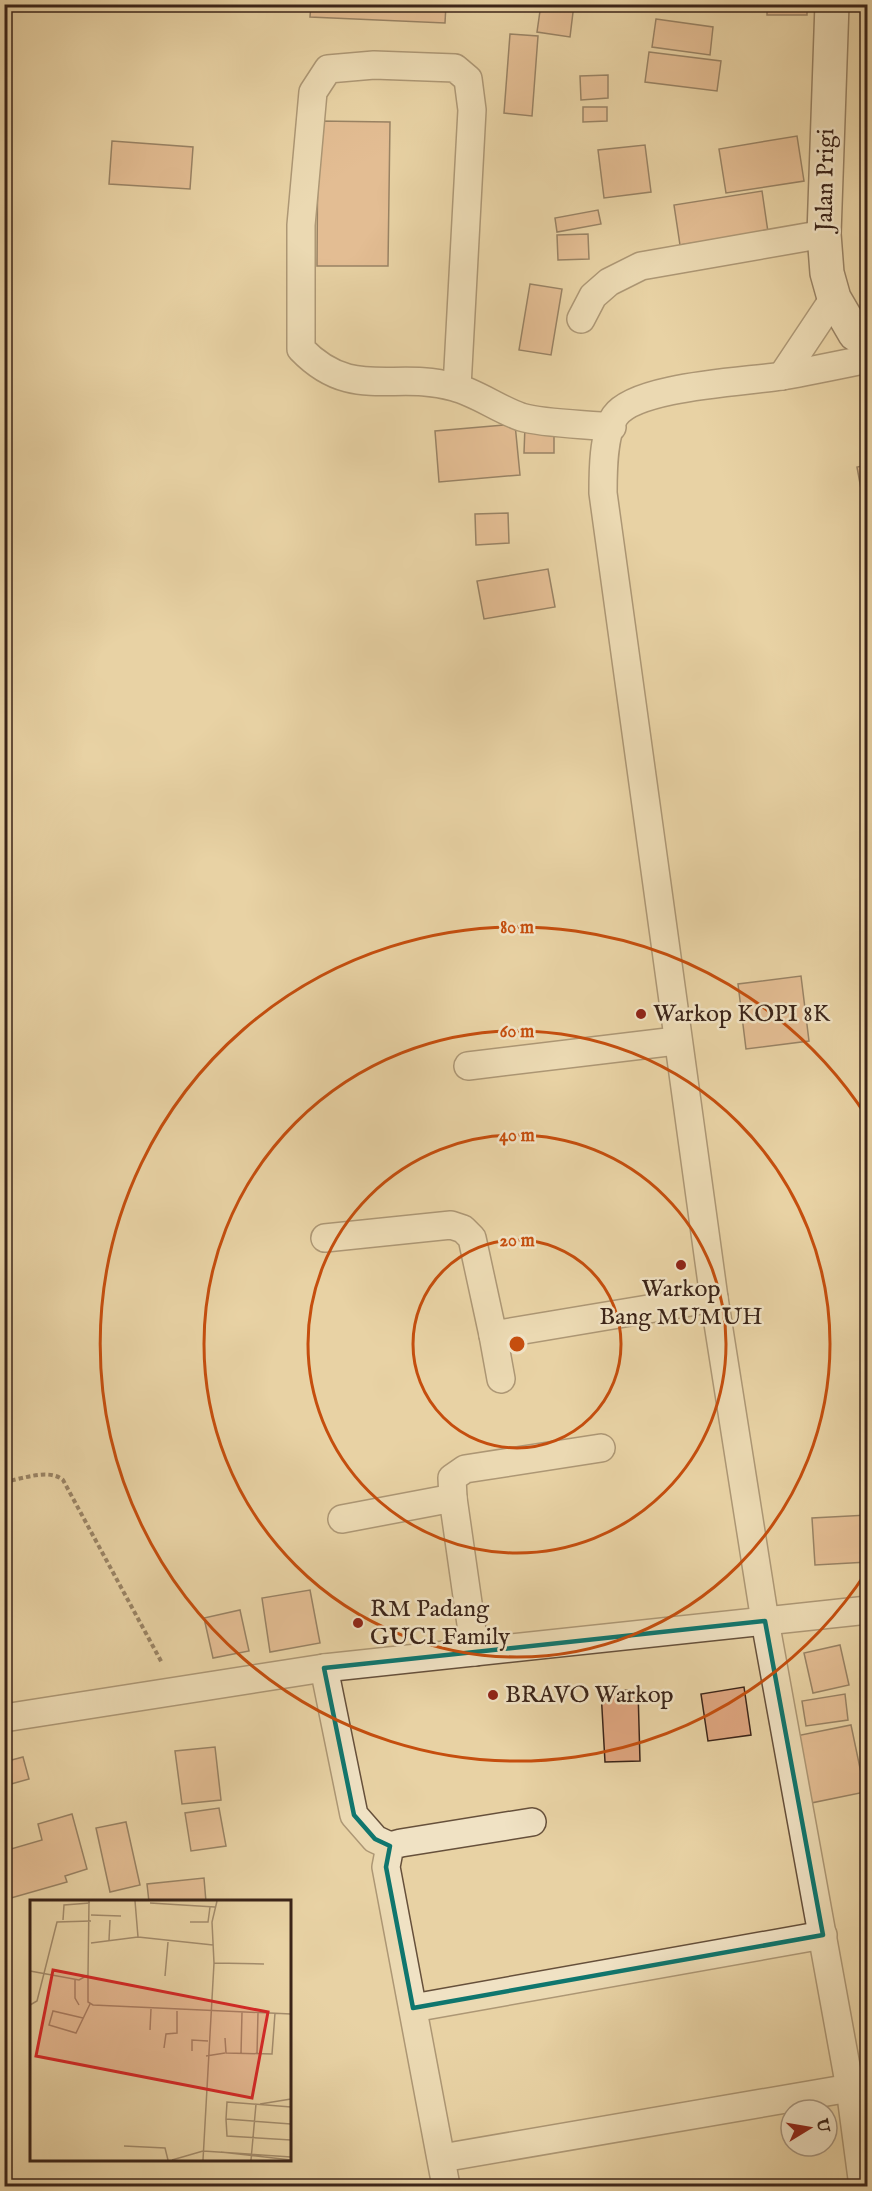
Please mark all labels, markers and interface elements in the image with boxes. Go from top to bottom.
street label: Jalan Prigi [810,128,842,235]
text: 80 m [500,917,534,940]
place label: Warkop KOPI 8K [653,999,831,1030]
marker: Warkop KOPI 8K [634,1007,648,1021]
text: 60 m [500,1021,534,1044]
text: 40 m [499,1125,535,1148]
text: 20 m [499,1230,535,1253]
marker: Warkop Bang MUMUH [674,1258,688,1272]
place label: Warkop Bang MUMUH [599,1274,763,1333]
centre of rings [507,1334,527,1354]
place label: RM Padang GUCI Family [370,1594,510,1653]
marker: RM Padang GUCI Family [351,1616,365,1630]
place label: BRAVO Warkop [505,1680,674,1711]
marker: BRAVO Warkop [486,1688,500,1702]
inset map [30,1900,291,2161]
north arrow [779,2098,839,2158]
text: U [810,2116,833,2135]

